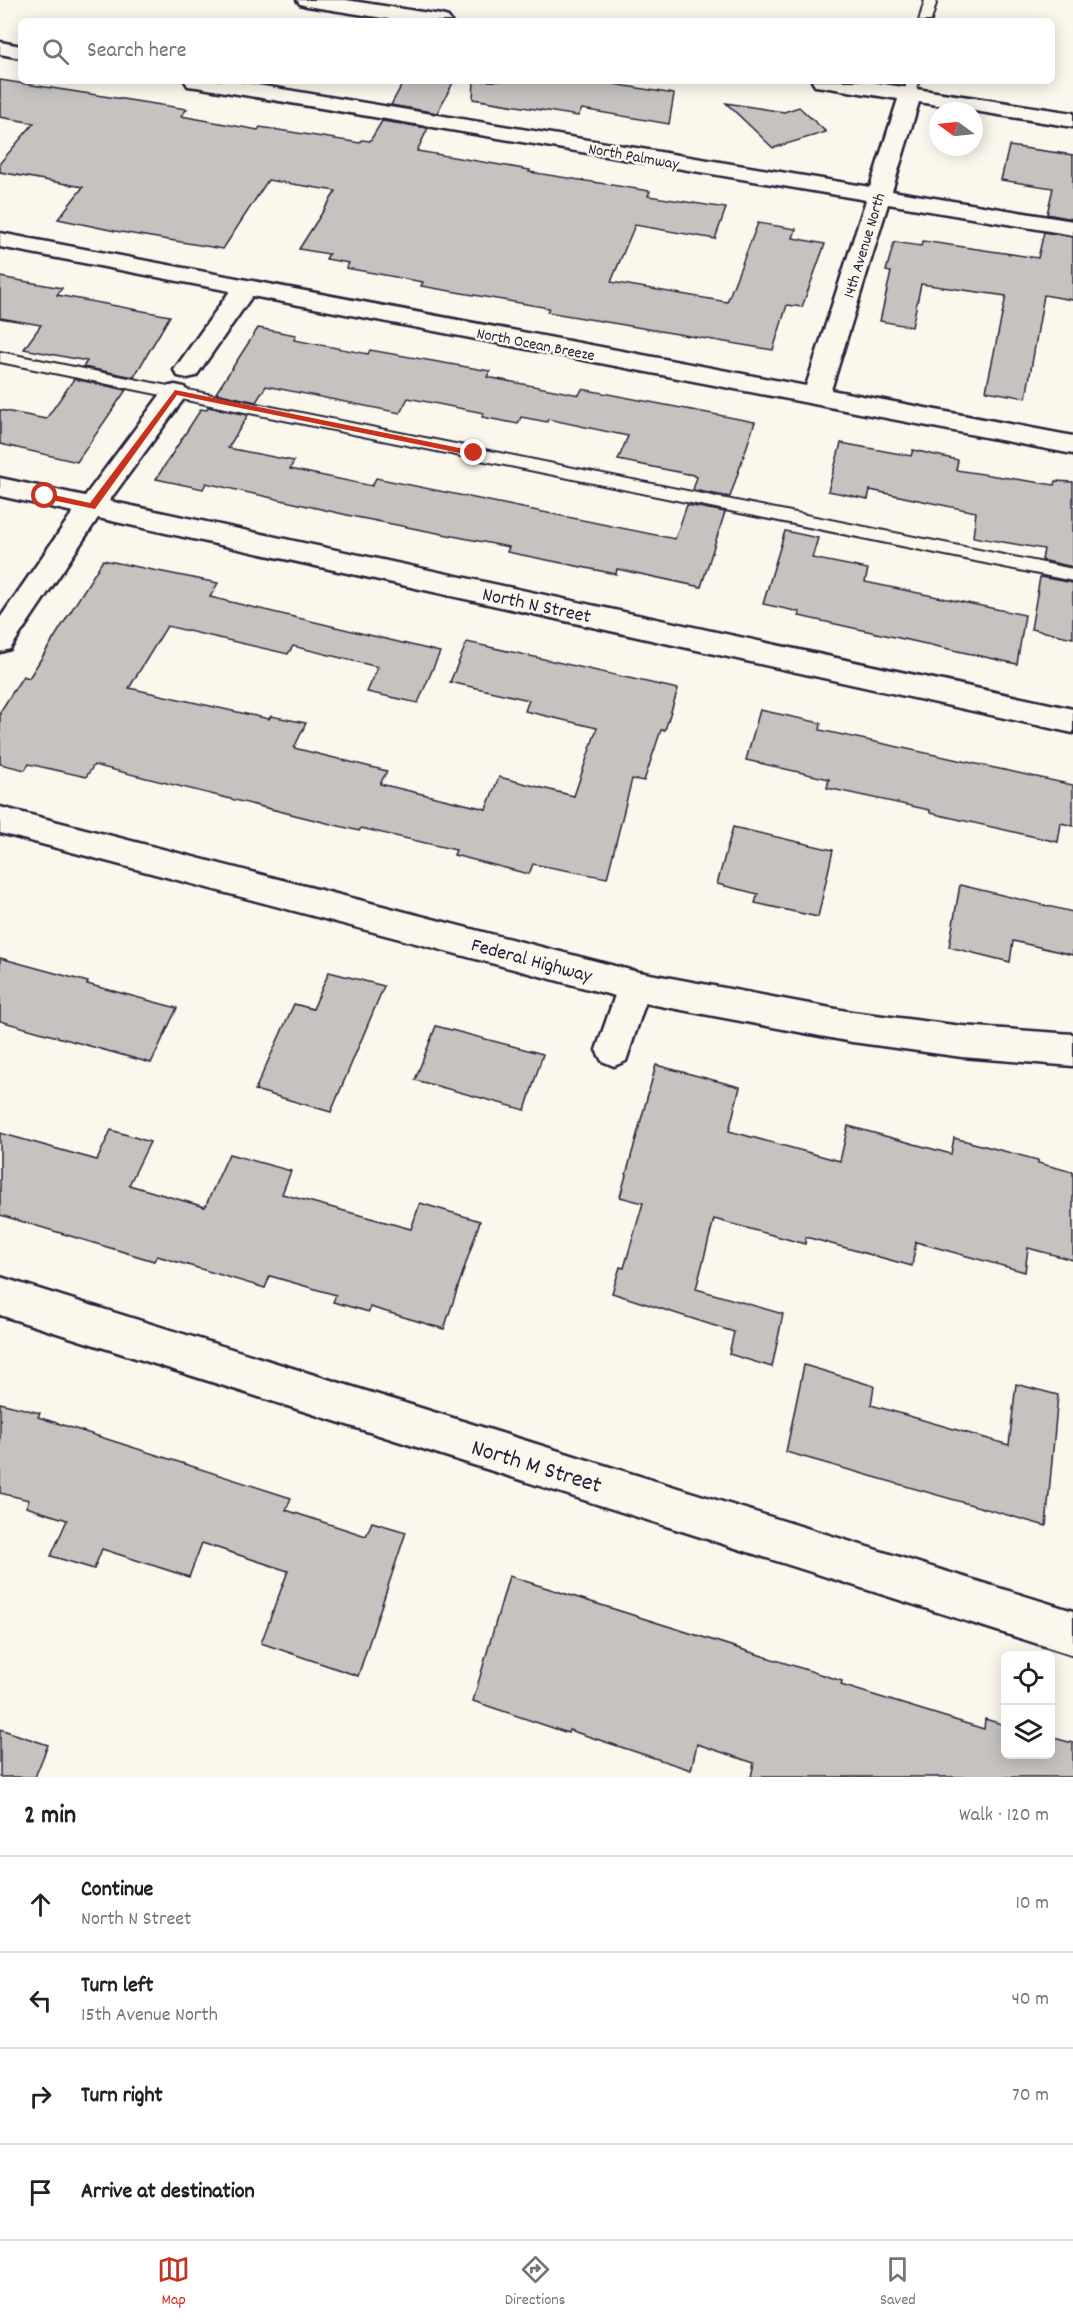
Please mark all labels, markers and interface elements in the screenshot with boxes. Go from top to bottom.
search box [18,18,1055,84]
icon: search [39,35,72,68]
text: Search here [87,36,186,67]
north arrow [929,102,983,156]
street label: North Palmway [586,138,681,177]
street label: 14th Avenue North [839,190,892,301]
street label: North Ocean Breeze [475,323,597,368]
route end [460,439,486,465]
route start [31,482,57,508]
street label: North N Street [479,582,593,632]
street label: Federal Highway [468,932,596,992]
street label: North M Street [467,1432,606,1504]
map controls [1001,1651,1055,1759]
button: locate [1001,1651,1055,1705]
button: layers [1001,1705,1055,1759]
text: 2 min [24,1798,76,1835]
text: Walk · 120 m [959,1802,1049,1830]
text: Continue [81,1875,153,1906]
icon: ahead [24,1888,57,1921]
text: 10 m [1015,1890,1049,1918]
text: North N Street [81,1906,191,1934]
text: Turn left [81,1971,153,2002]
icon: left [24,1984,57,2017]
text: 40 m [1011,1986,1049,2014]
text: 15th Avenue North [81,2002,218,2030]
icon: right [24,2080,57,2113]
text: Turn right [81,2081,163,2112]
text: 70 m [1012,2082,1049,2110]
icon: arrive [24,2176,57,2209]
text: Arrive at destination [81,2177,255,2208]
tab: Map [157,2253,190,2312]
tab: Directions [505,2253,565,2312]
tab: Saved [880,2253,916,2312]

